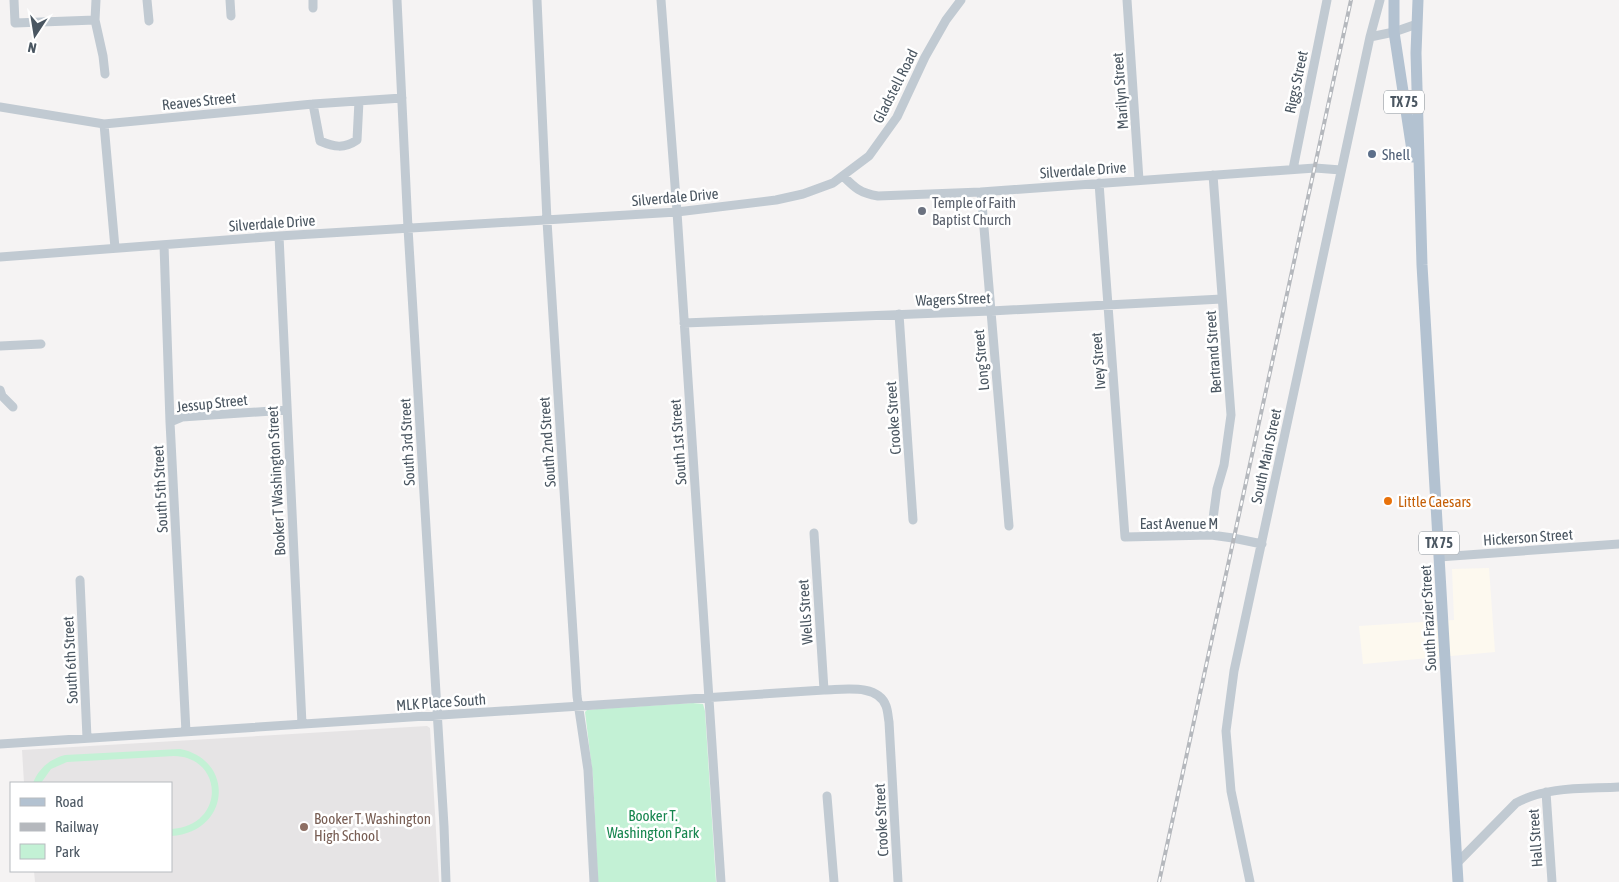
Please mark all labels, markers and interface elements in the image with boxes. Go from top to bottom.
north arrow [10,10,60,60]
text: N [27,39,38,56]
street label: Gladstell Road [869,46,921,126]
street label: Riggs Street [1281,49,1311,115]
street label: Marilyn Street [1109,52,1131,130]
street label: Reaves Street [161,89,237,113]
road number: TX 75 [1384,90,1424,114]
place label: Shell [1382,146,1410,163]
marker: Shell [1366,148,1378,160]
street label: Silverdale Drive [1039,158,1127,182]
street label: Silverdale Drive [631,185,719,209]
place label: Temple of Faith Baptist Church [932,194,1016,228]
marker: Temple of Faith Baptist Church [916,205,928,217]
street label: Silverdale Drive [228,211,316,235]
street label: Wagers Street [915,289,991,309]
street label: Bertrand Street [1202,310,1224,394]
street label: Long Street [970,329,992,391]
street label: Ivey Street [1088,332,1108,390]
street label: Crooke Street [882,381,904,455]
street label: Jessup Street [176,391,248,415]
street label: South 2nd Street [535,396,559,488]
street label: South 3rd Street [396,398,418,486]
street label: South 1st Street [667,399,689,485]
street label: Booker T Washington Street [264,406,288,556]
street label: South Main Street [1248,407,1284,505]
street label: South 5th Street [149,445,171,533]
place label: Little Caesars [1398,493,1471,510]
marker: Little Caesars [1382,495,1394,507]
street label: East Avenue M [1140,515,1218,532]
street label: Hickerson Street [1483,525,1573,549]
road number: TX 75 [1419,532,1459,554]
street label: South Frazier Street [1417,565,1439,671]
street label: Wells Street [794,579,816,645]
street label: South 6th Street [59,616,81,704]
street label: MLK Place South [395,690,487,714]
legend [10,782,172,872]
street label: Crooke Street [871,783,891,857]
text: Road [55,793,84,810]
park label: Booker T. Washington Park [607,807,700,841]
street label: Hall Street [1524,808,1546,868]
place label: Booker T. Washington High School [314,810,431,844]
text: Railway [55,818,99,835]
marker: Booker T. Washington High School [298,821,310,833]
text: Park [55,843,80,860]

